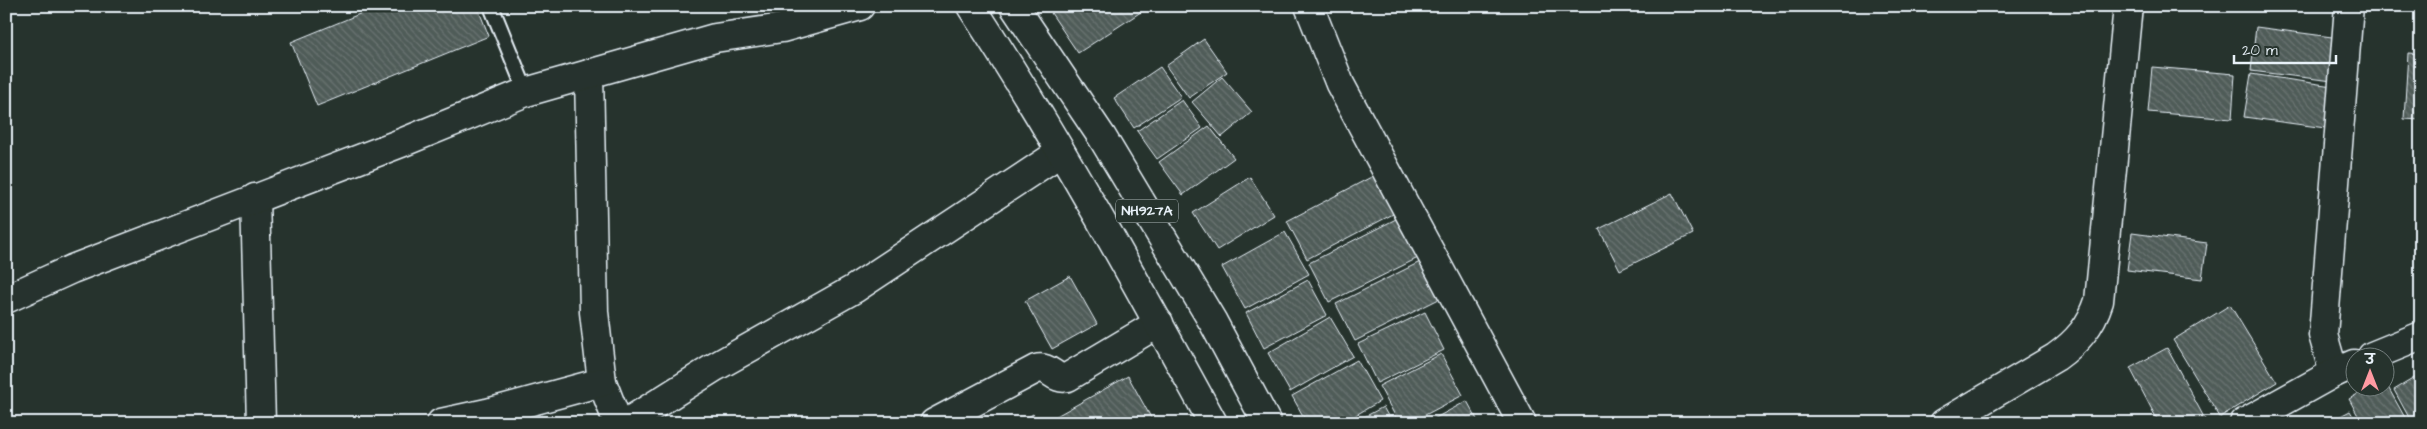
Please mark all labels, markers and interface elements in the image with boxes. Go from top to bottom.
scale bar [2234,32,2337,64]
text: 20 m [2242,40,2278,61]
road number: NH927A [1116,200,1178,222]
north arrow [2344,346,2394,396]
text: उ [2363,350,2376,370]

